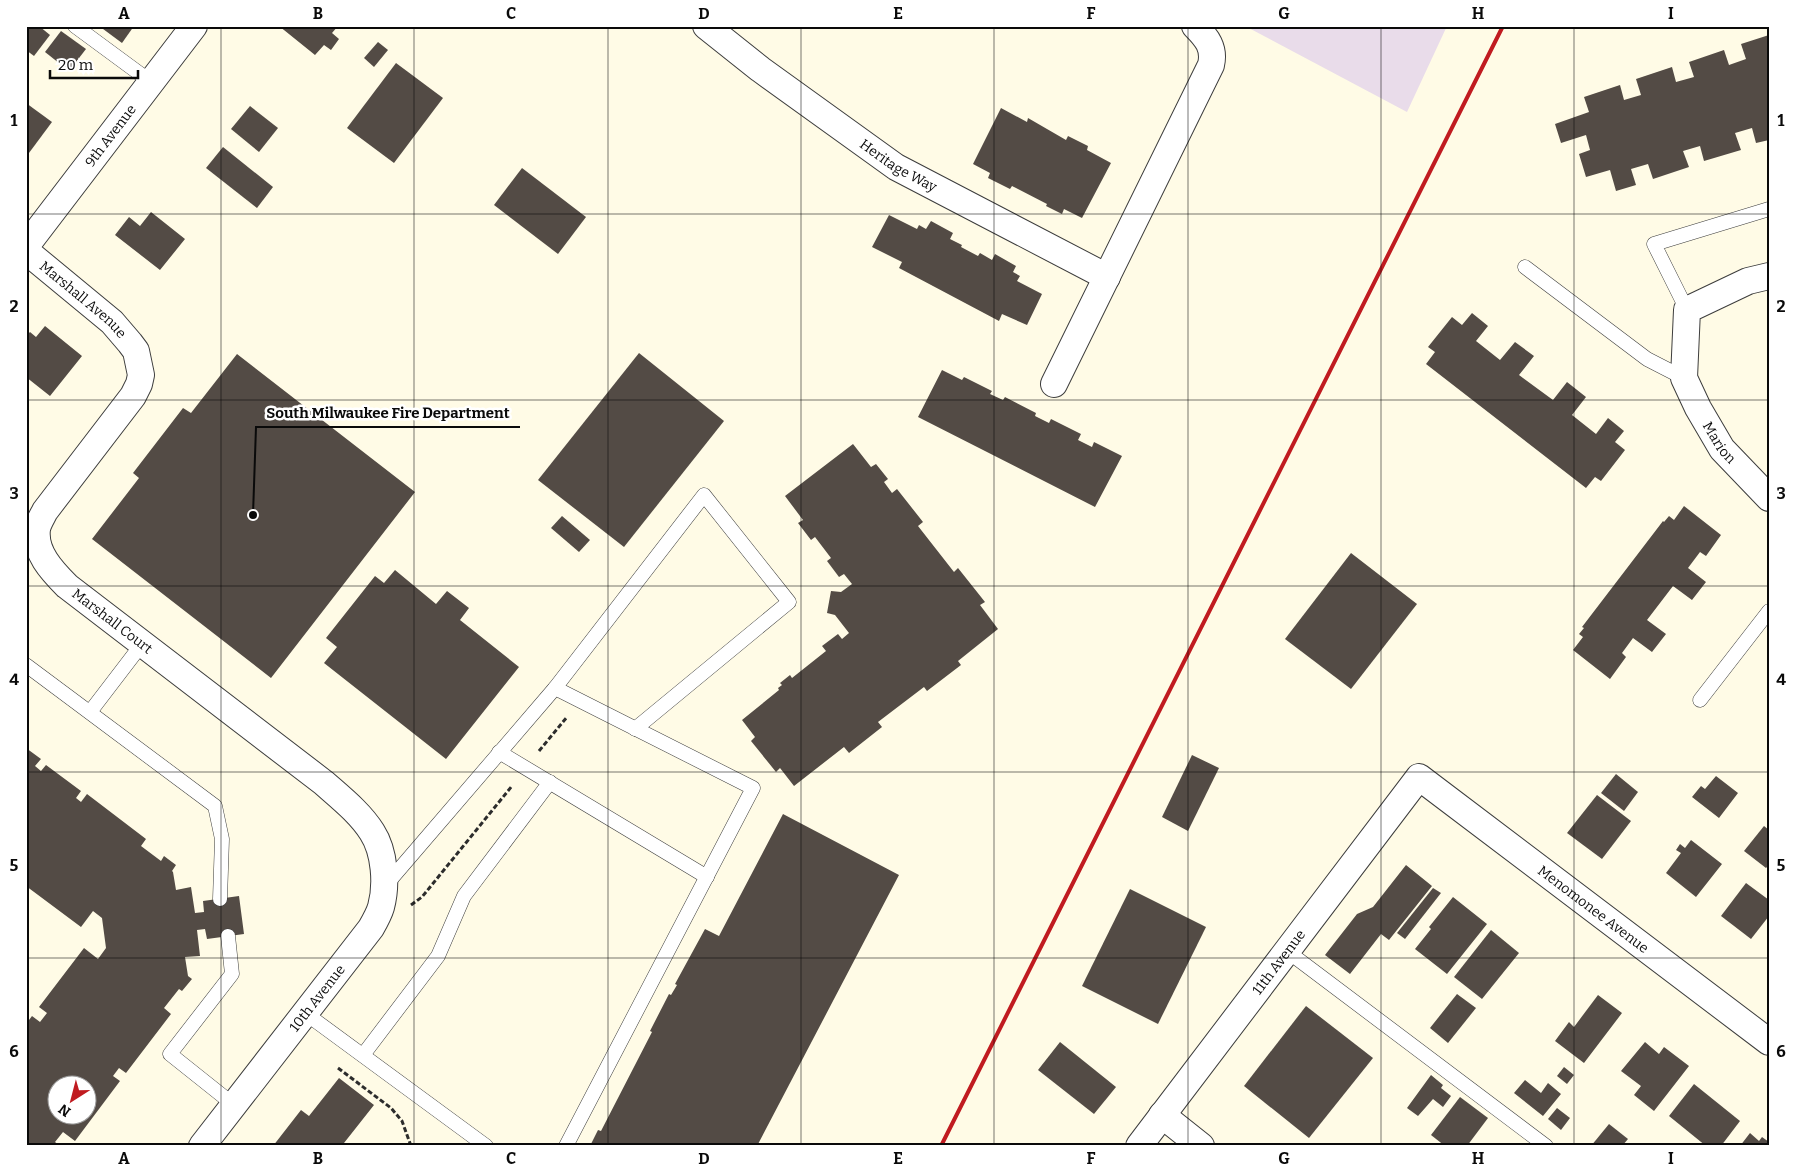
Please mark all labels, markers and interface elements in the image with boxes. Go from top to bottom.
text: A [118,4,130,23]
text: B [313,4,323,23]
text: C [506,4,516,23]
text: D [698,4,710,23]
text: E [893,4,903,23]
text: F [1087,4,1096,23]
text: G [1278,4,1290,23]
text: H [1472,4,1485,23]
text: I [1668,4,1674,23]
scale bar [50,48,138,80]
text: 20 m [58,56,94,74]
street label: 9th Avenue [82,101,140,170]
text: 1 [11,111,18,130]
text: 1 [1778,111,1785,130]
street label: Heritage Way [856,136,940,196]
street label: Marshall Avenue [36,258,130,342]
text: 2 [9,297,19,316]
text: 2 [1776,297,1786,316]
callout: South Milwaukee Fire Department [256,397,520,427]
text: South Milwaukee Fire Department [266,404,510,422]
street label: Marion [1699,419,1739,467]
text: 3 [9,484,19,503]
text: 3 [1776,484,1786,503]
street label: Marshall Court [69,585,156,657]
text: 4 [9,670,19,689]
text: 4 [1776,670,1786,689]
text: 5 [10,856,19,875]
text: 5 [1777,856,1786,875]
street label: Menomonee Avenue [1534,862,1652,957]
street label: 11th Avenue [1249,926,1309,998]
street label: 10th Avenue [286,961,349,1035]
text: 6 [9,1042,19,1061]
text: 6 [1776,1042,1786,1061]
north arrow [48,1074,98,1124]
text: N [55,1100,74,1120]
text: A [118,1149,130,1168]
text: B [313,1149,323,1168]
text: C [506,1149,516,1168]
text: D [698,1149,710,1168]
text: E [893,1149,903,1168]
text: F [1087,1149,1096,1168]
text: G [1278,1149,1290,1168]
text: H [1472,1149,1485,1168]
text: I [1668,1149,1674,1168]

